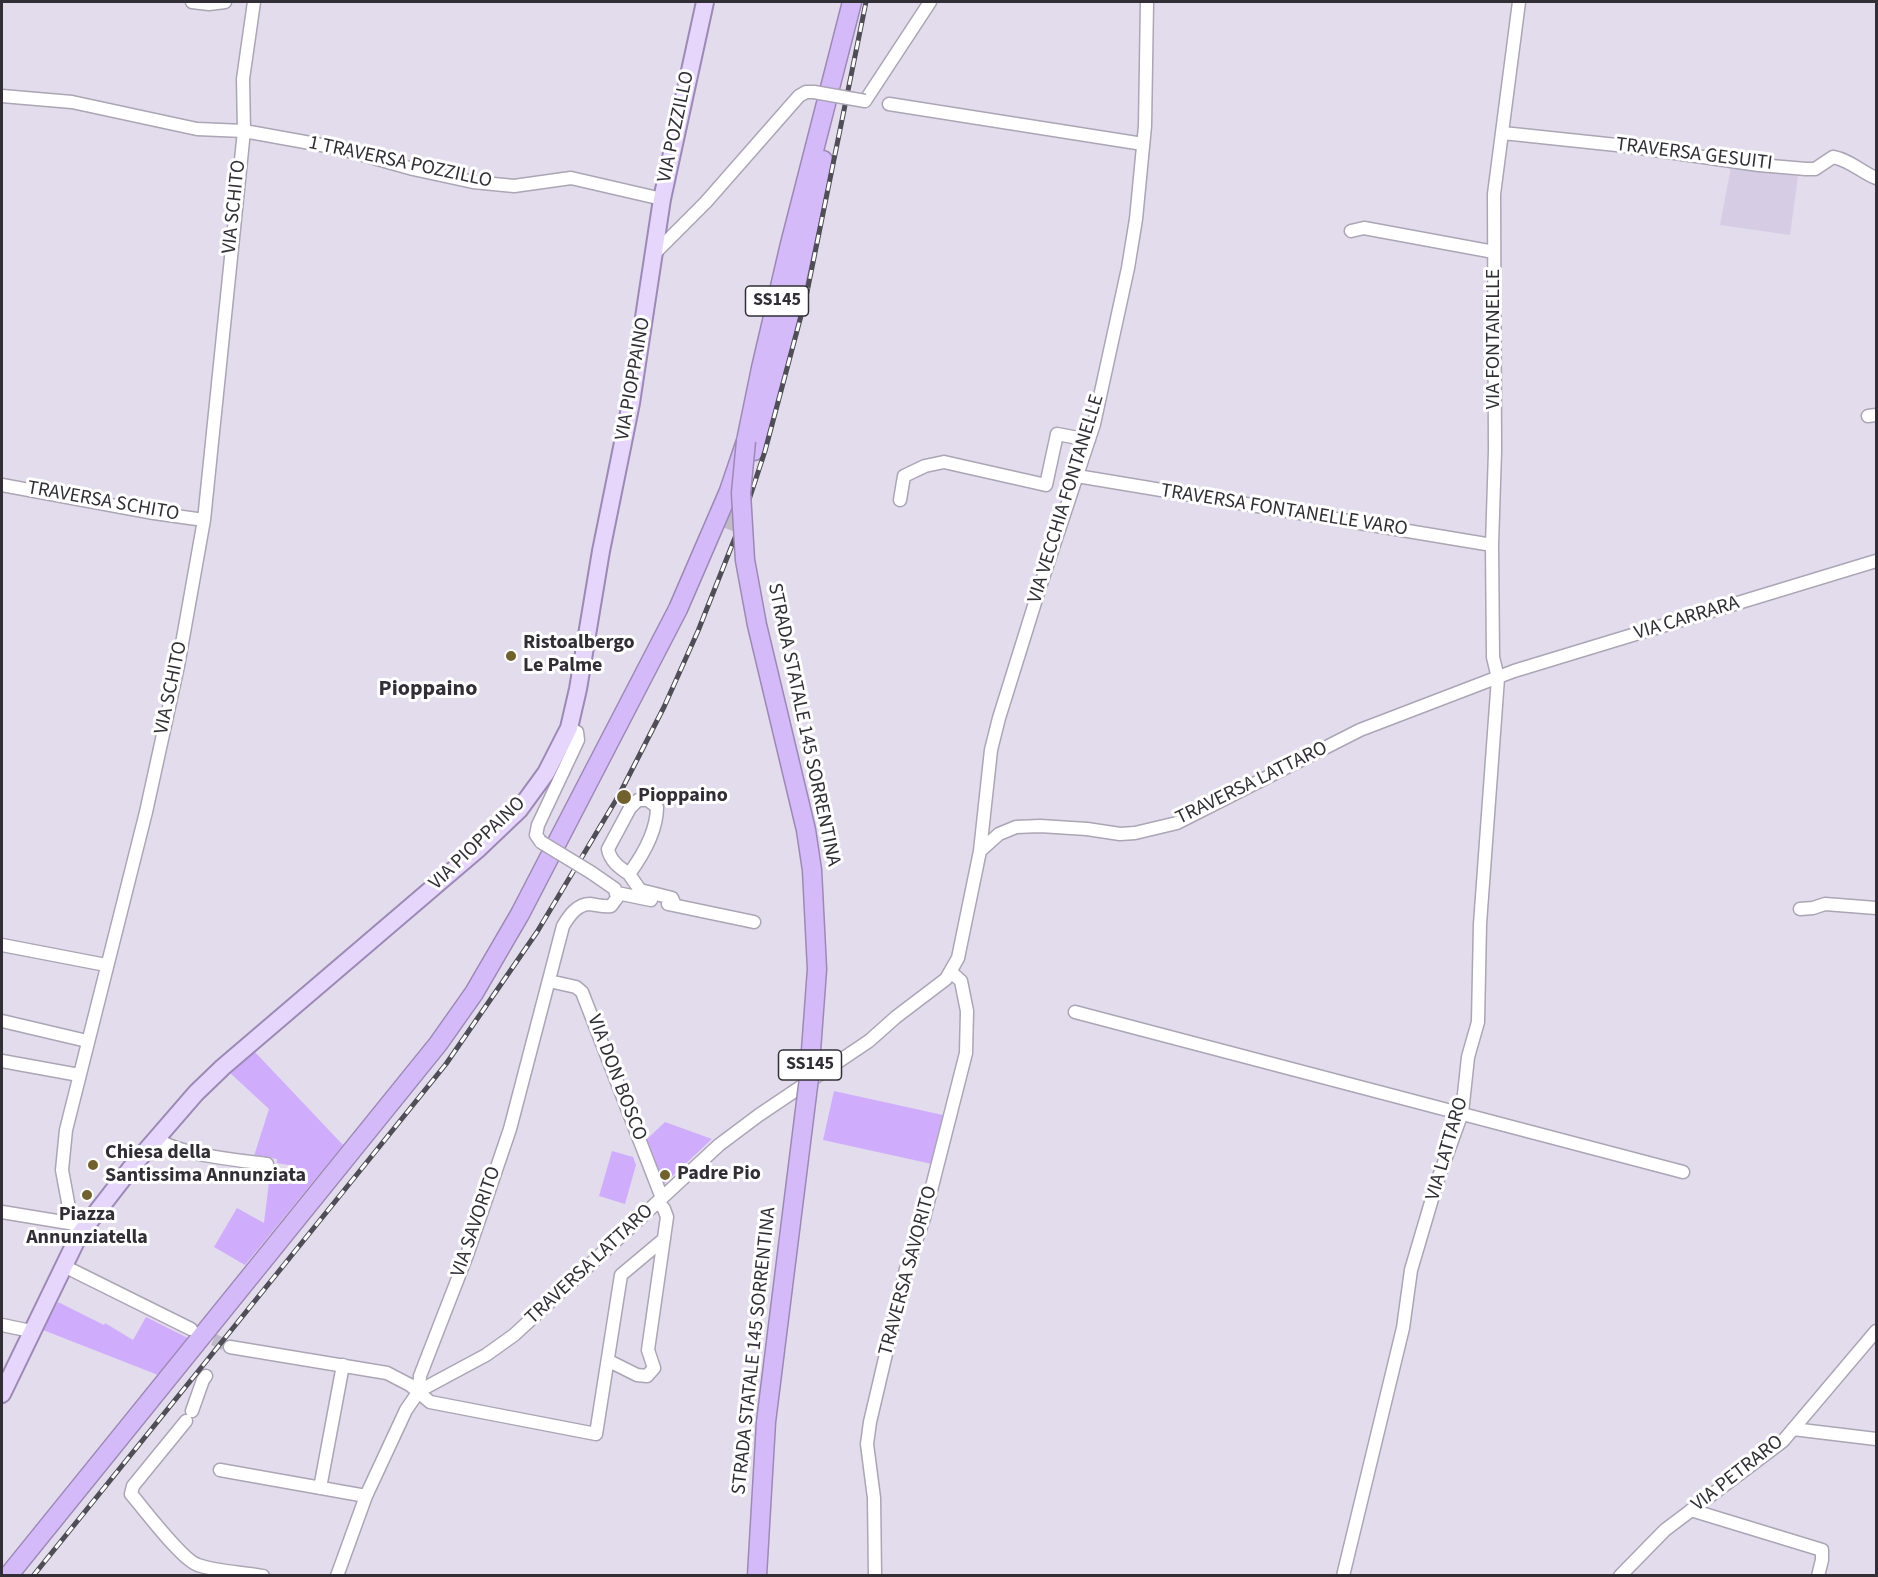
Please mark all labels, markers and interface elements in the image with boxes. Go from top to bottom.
street label: VIA POZZILLO [653,69,701,185]
street label: 1 TRAVERSA POZZILLO [306,132,494,194]
street label: TRAVERSA GESUITI [1614,133,1774,177]
street label: VIA SCHITO [218,159,252,255]
street label: VIA FONTANELLE [1483,269,1507,409]
road number: SS145 [746,286,808,316]
street label: VIA PIOPPAINO [611,316,657,442]
street label: VIA VECCHIA FONTANELLE [1024,392,1110,606]
street label: TRAVERSA SCHITO [25,477,181,527]
street label: TRAVERSA FONTANELLE VARO [1159,480,1409,542]
street label: STRADA STATALE 145 SORRENTINA [761,581,845,869]
street label: VIA CARRARA [1632,592,1742,646]
place label: Ristoalbergo Le Palme [523,632,635,679]
street label: VIA SCHITO [150,639,194,737]
marker: Ristoalbergo Le Palme [504,649,518,663]
district label: Pioppaino [379,677,477,703]
street label: TRAVERSA LATTARO [1172,737,1332,831]
place label: Pioppaino [638,785,728,809]
marker: Pioppaino [615,788,633,806]
street label: VIA PIOPPAINO [425,792,531,896]
street label: VIA DON BOSCO [581,1012,651,1144]
road number: SS145 [778,1050,842,1080]
street label: VIA LATTARO [1422,1095,1474,1203]
place label: Chiesa della Santissima Annunziata [105,1142,306,1189]
marker: Chiesa della Santissima Annunziata [86,1158,100,1172]
place label: Padre Pio [677,1163,761,1187]
street label: VIA SAVORITO [447,1164,507,1280]
marker: Padre Pio [658,1168,672,1182]
street label: TRAVERSA SAVORITO [875,1183,943,1359]
marker: Piazza Annunziatella [80,1188,94,1202]
street label: TRAVERSA LATTARO [521,1200,659,1330]
place label: Piazza Annunziatella [26,1204,148,1251]
street label: STRADA STATALE 145 SORRENTINA [728,1206,782,1496]
street label: VIA PETRARO [1687,1431,1789,1517]

